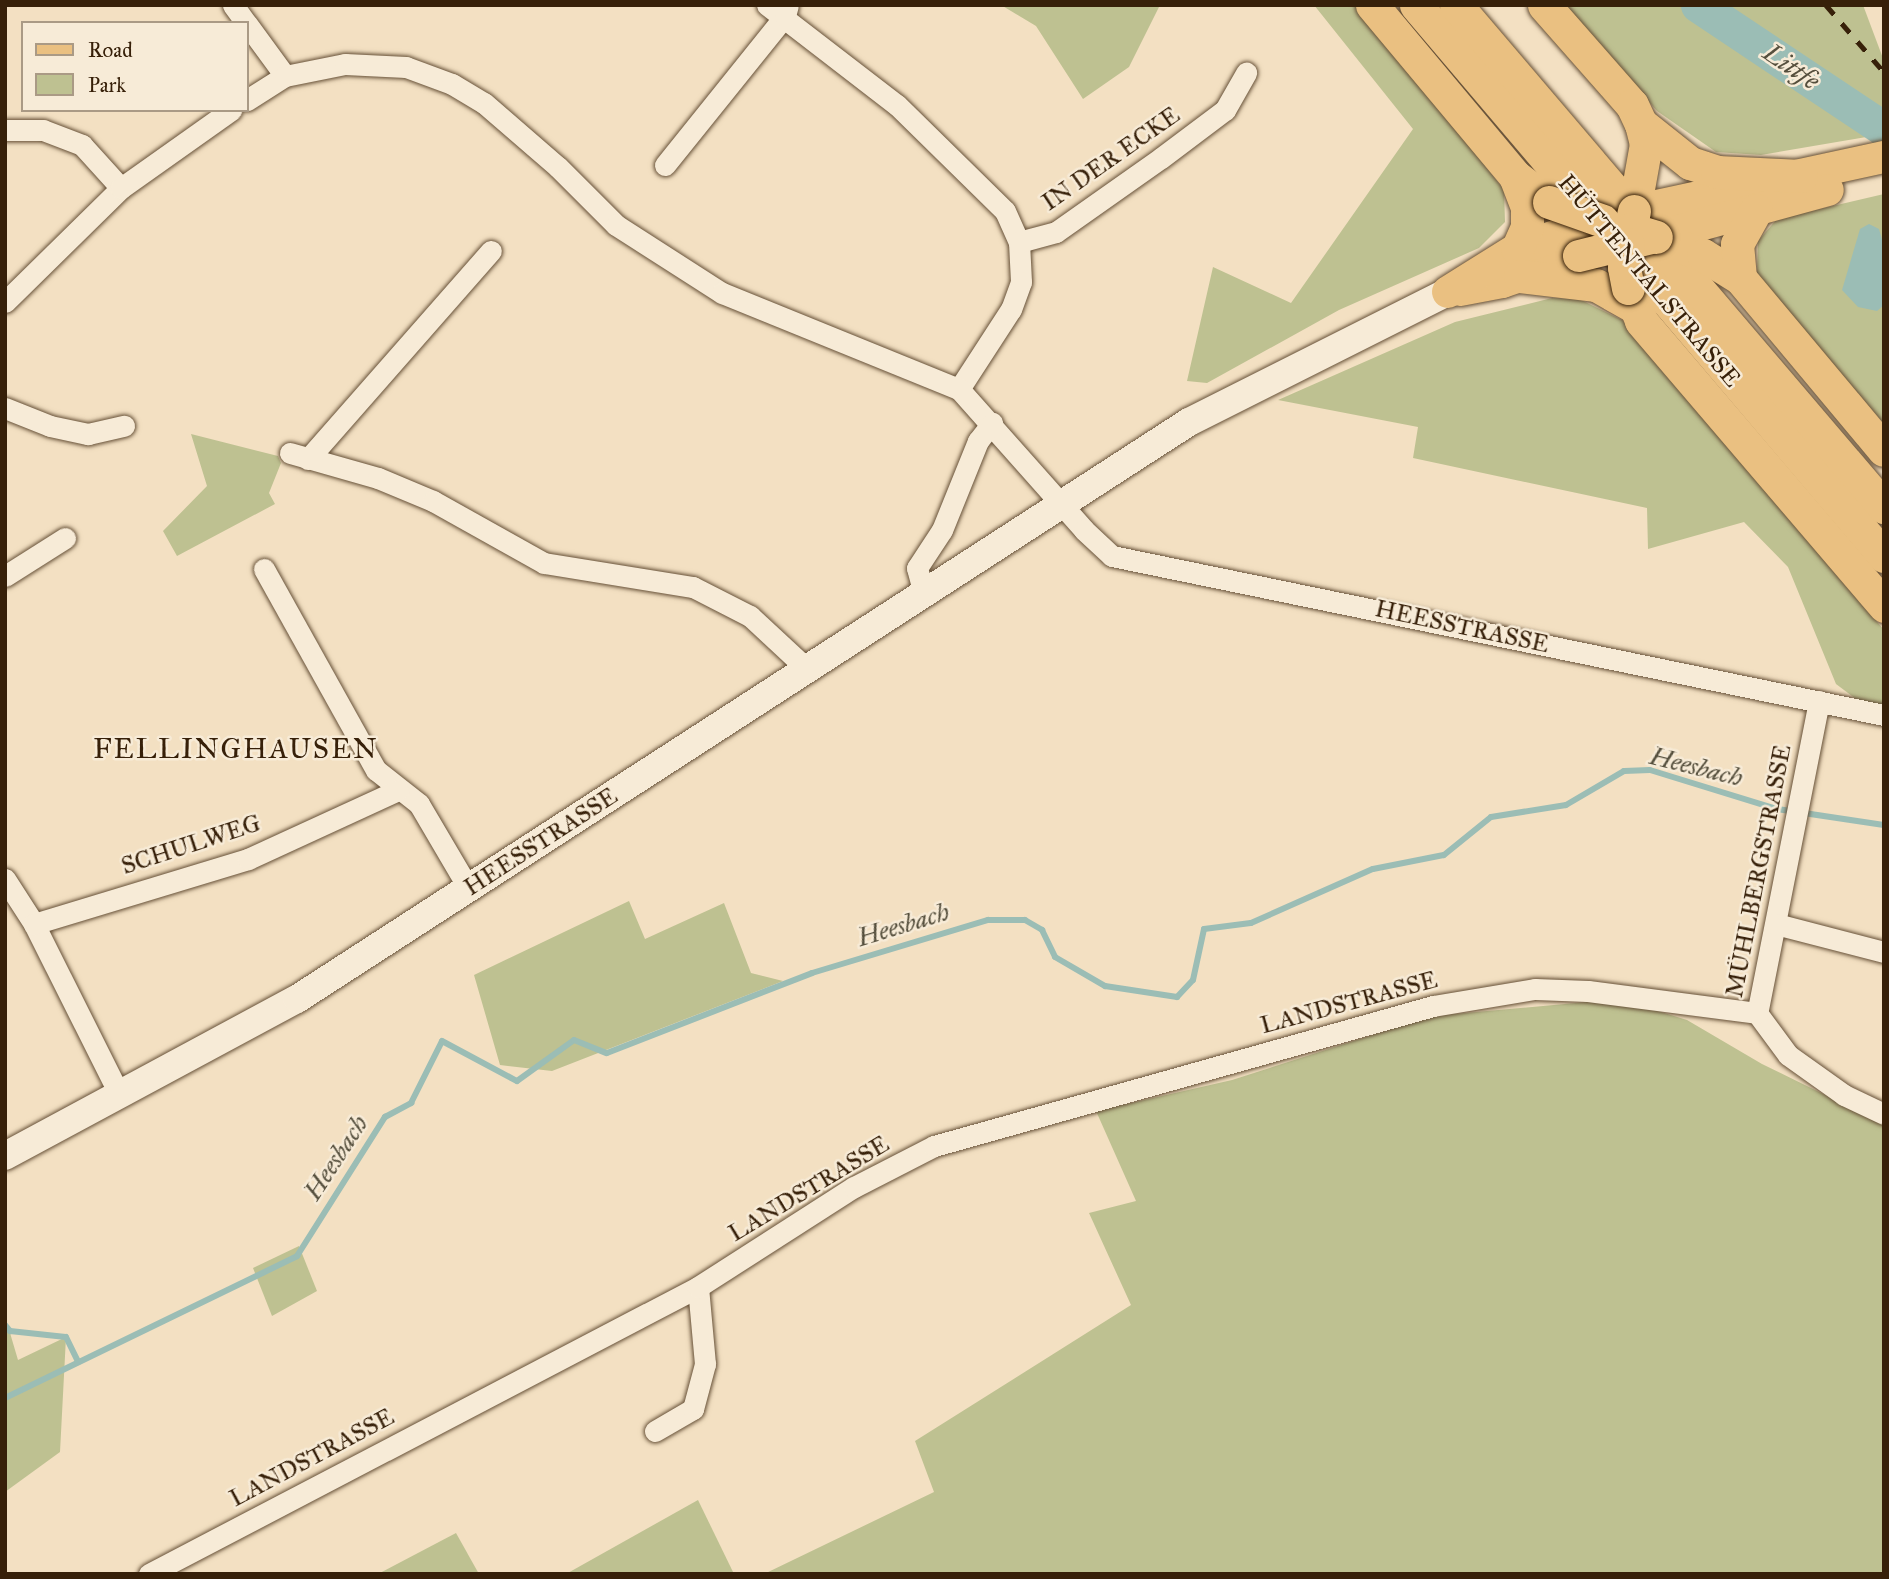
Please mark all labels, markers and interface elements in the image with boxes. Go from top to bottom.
legend [21,21,248,112]
text: Road [88,37,133,63]
water label: Littfe [1757,37,1825,97]
text: Park [88,72,126,98]
street label: IN DER ECKE [1037,101,1185,217]
street label: HÜTTENTALSTRASSE [1552,169,1746,393]
street label: HEESSTRASSE [1372,595,1552,659]
district label: FELLINGHAUSEN [95,732,377,766]
water label: Heesbach [1646,740,1746,794]
street label: MÜHLBERGSTRASSE [1720,742,1798,1000]
street label: HEESSTRASSE [459,782,623,902]
street label: SCHULWEG [118,809,264,881]
water label: Heesbach [853,896,953,954]
street label: LANDSTRASSE [1257,966,1441,1040]
water label: Heesbach [297,1110,375,1206]
street label: LANDSTRASSE [724,1130,894,1248]
street label: LANDSTRASSE [225,1403,399,1513]

